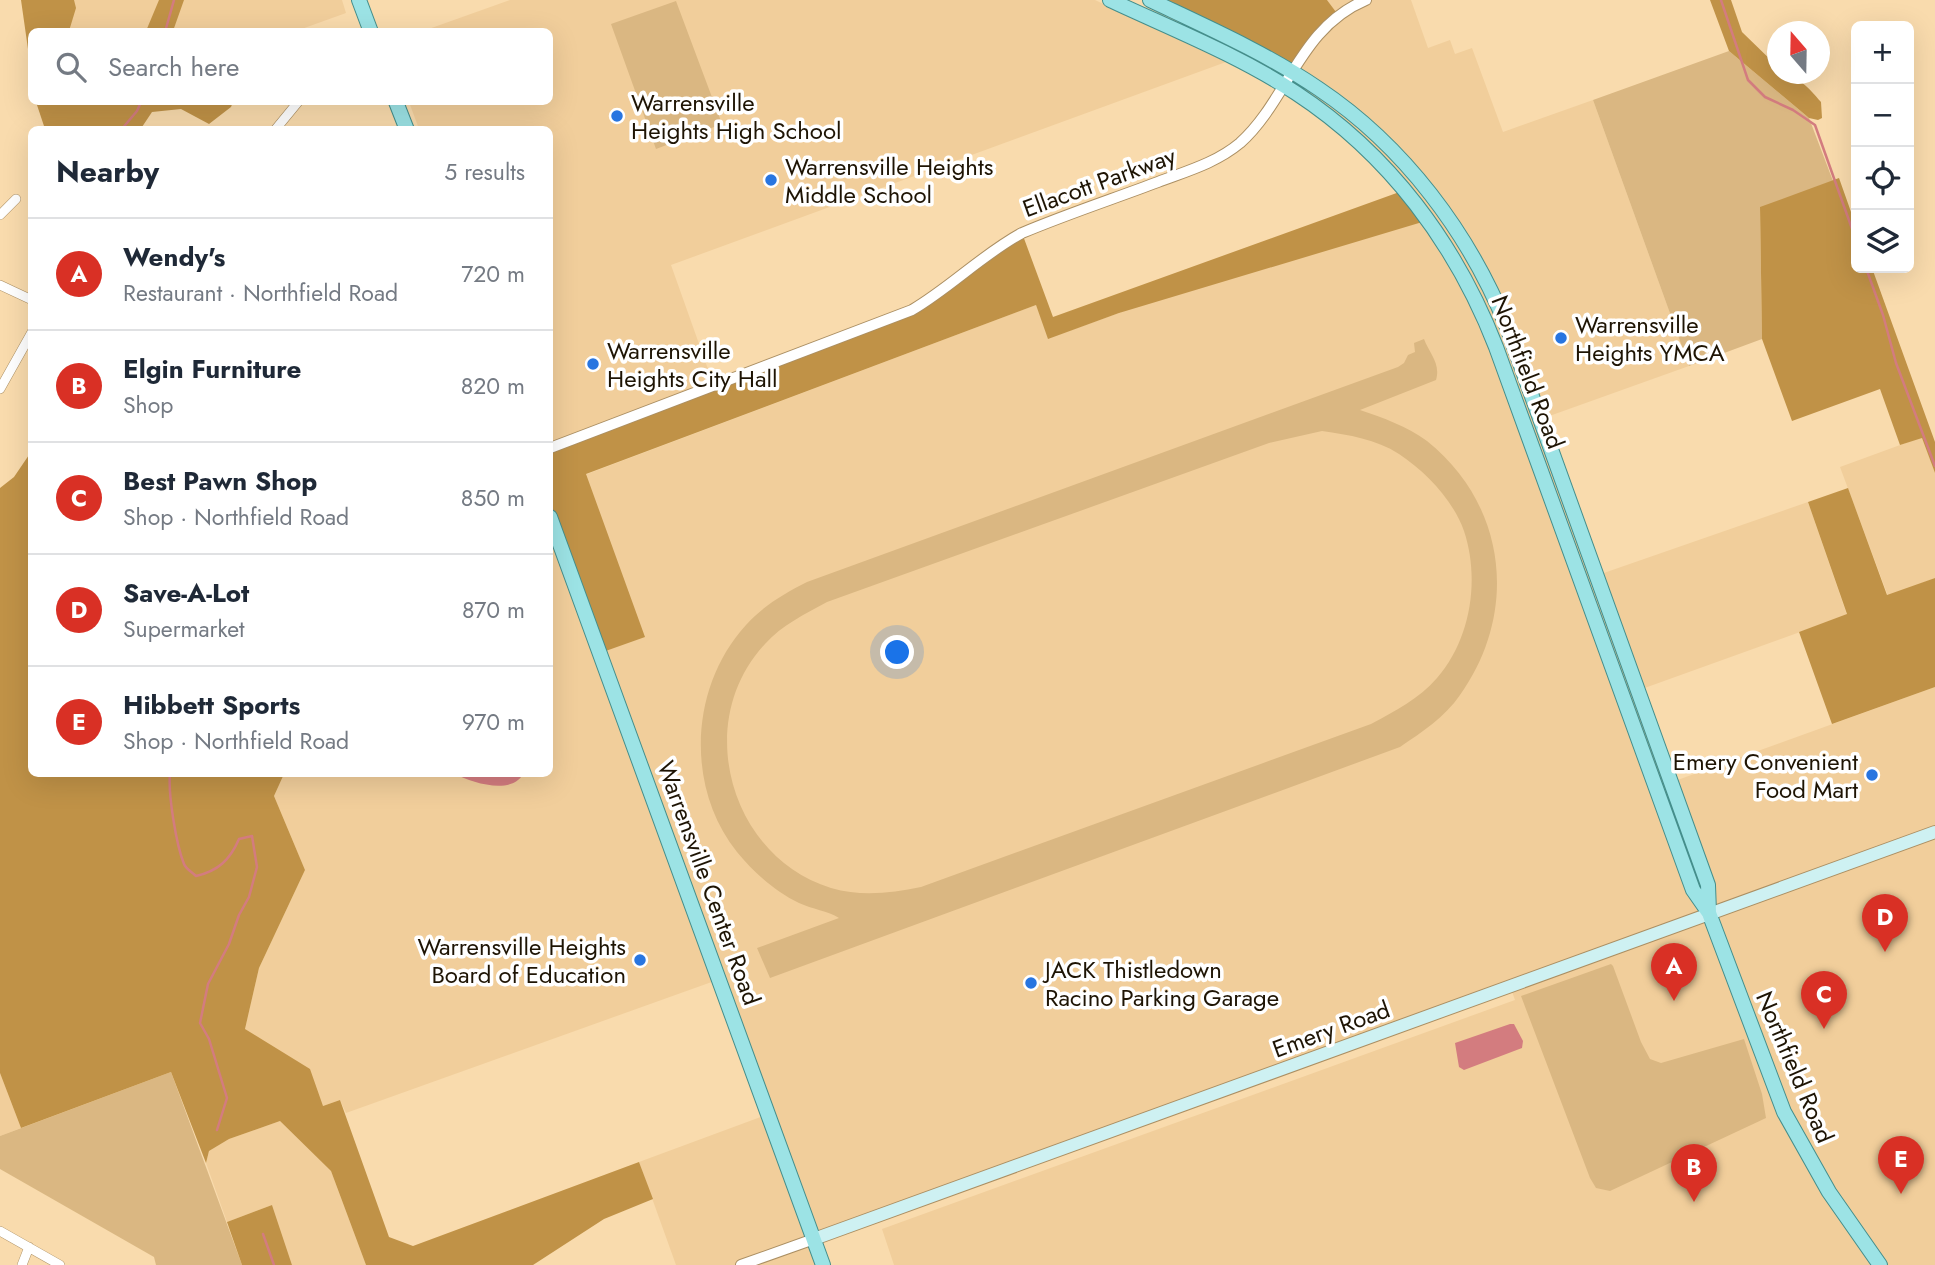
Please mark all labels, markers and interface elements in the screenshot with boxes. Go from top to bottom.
north arrow [1767,21,1830,84]
map controls [1851,21,1914,273]
button: + [1851,21,1914,84]
search box [28,28,553,105]
icon: search [52,48,90,86]
text: Search here [108,48,240,86]
button: − [1851,84,1914,147]
place label: Warrensville Heights High School [631,85,842,148]
marker: Warrensville Heights High School [609,108,625,124]
street label: Ellacott Parkway [1018,138,1181,226]
button: locate [1851,147,1914,210]
place label: Warrensville Heights Middle School [785,149,993,212]
text: Nearby [56,150,159,193]
text: 5 results [444,155,525,189]
marker: Warrensville Heights Middle School [763,172,779,188]
button: layers [1851,210,1914,273]
text: Wendy's [123,238,225,276]
text: A [71,257,87,291]
text: 720 m [461,257,525,291]
text: Restaurant · Northfield Road [123,276,398,310]
street label: Northfield Road [1483,290,1573,454]
place label: Warrensville Heights YMCA [1575,307,1725,370]
marker: Warrensville Heights YMCA [1553,330,1569,346]
place label: Warrensville Heights City Hall [607,333,778,396]
text: Elgin Furniture [123,350,302,388]
marker: Warrensville Heights City Hall [585,356,601,372]
text: B [71,369,87,403]
text: 820 m [461,369,525,403]
text: Shop [123,388,173,422]
text: Best Pawn Shop [123,462,317,500]
text: C [71,481,87,515]
text: 850 m [461,481,525,515]
text: Shop · Northfield Road [123,500,349,534]
text: Save-A-Lot [123,574,249,612]
text: D [71,593,87,627]
text: 870 m [462,593,525,627]
text: Supermarket [123,612,245,646]
your location [880,635,914,669]
text: Hibbett Sports [123,686,300,724]
text: E [72,705,86,739]
text: 970 m [462,705,525,739]
text: Shop · Northfield Road [123,724,349,758]
place label: Emery Convenient Food Mart [1673,744,1858,807]
street label: Warrensville Center Road [648,756,770,1010]
marker: Emery Convenient Food Mart [1864,767,1880,783]
pin: D [1862,894,1908,952]
place label: Warrensville Heights Board of Education [418,929,626,992]
pin: A [1651,943,1697,1001]
marker: Warrensville Heights Board of Education [632,952,648,968]
place label: JACK Thistledown Racino Parking Garage [1042,952,1279,1015]
pin: C [1801,971,1847,1029]
marker: JACK Thistledown Racino Parking Garage [1023,975,1039,991]
street label: Northfield Road [1747,986,1843,1148]
street label: Emery Road [1267,992,1395,1066]
pin: E [1878,1136,1924,1194]
pin: B [1671,1144,1717,1202]

